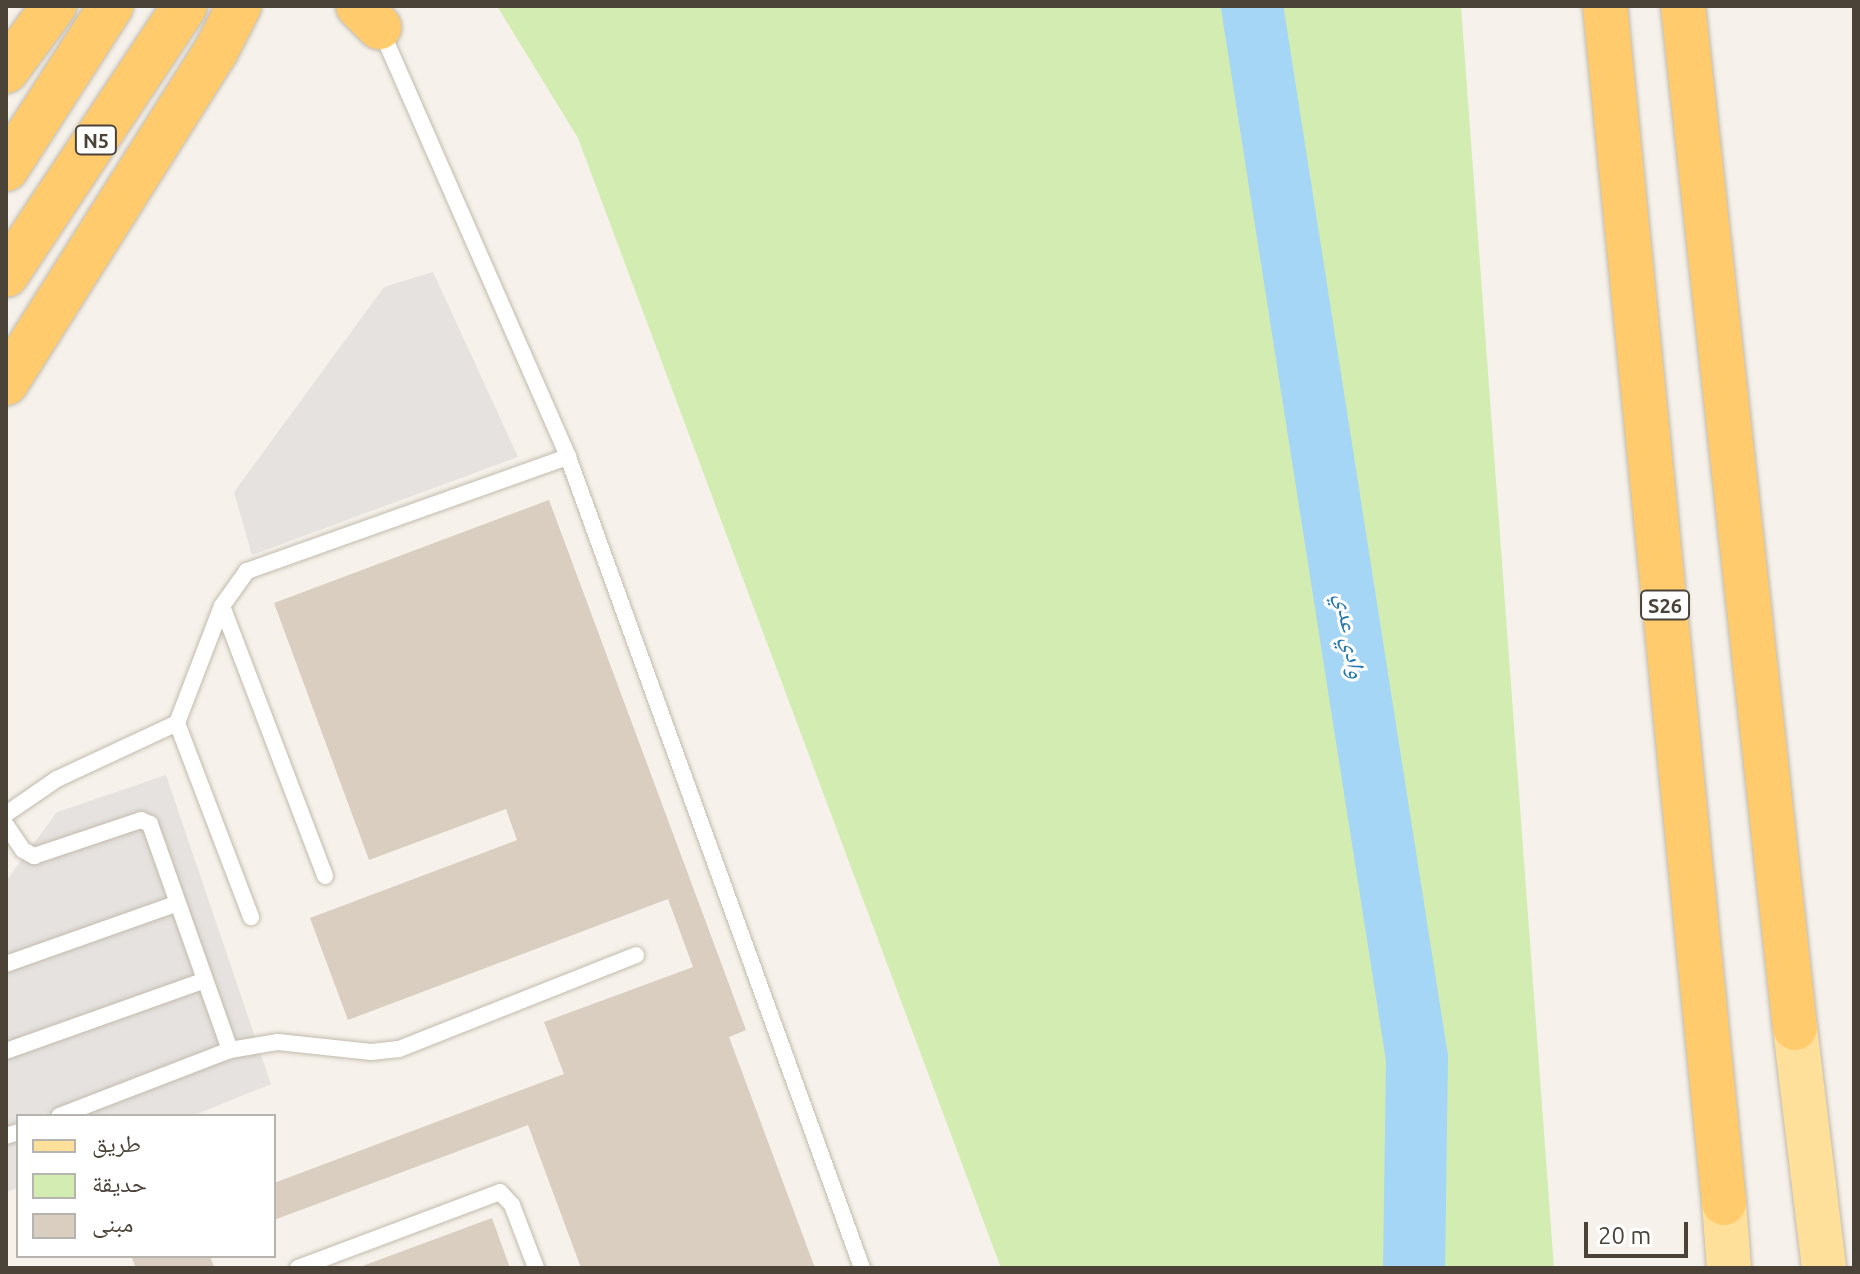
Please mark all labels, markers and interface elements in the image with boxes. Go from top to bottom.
road number: N5 [74,124,118,156]
road number: S26 [1639,589,1691,621]
water label: وادي عدي [1330,591,1372,681]
legend [16,1114,276,1258]
text: طريق [92,1130,141,1157]
text: حديقة [92,1170,147,1197]
scale bar [1588,1206,1692,1256]
text: مبنى [92,1210,133,1237]
text: 20 m [1598,1222,1651,1249]

